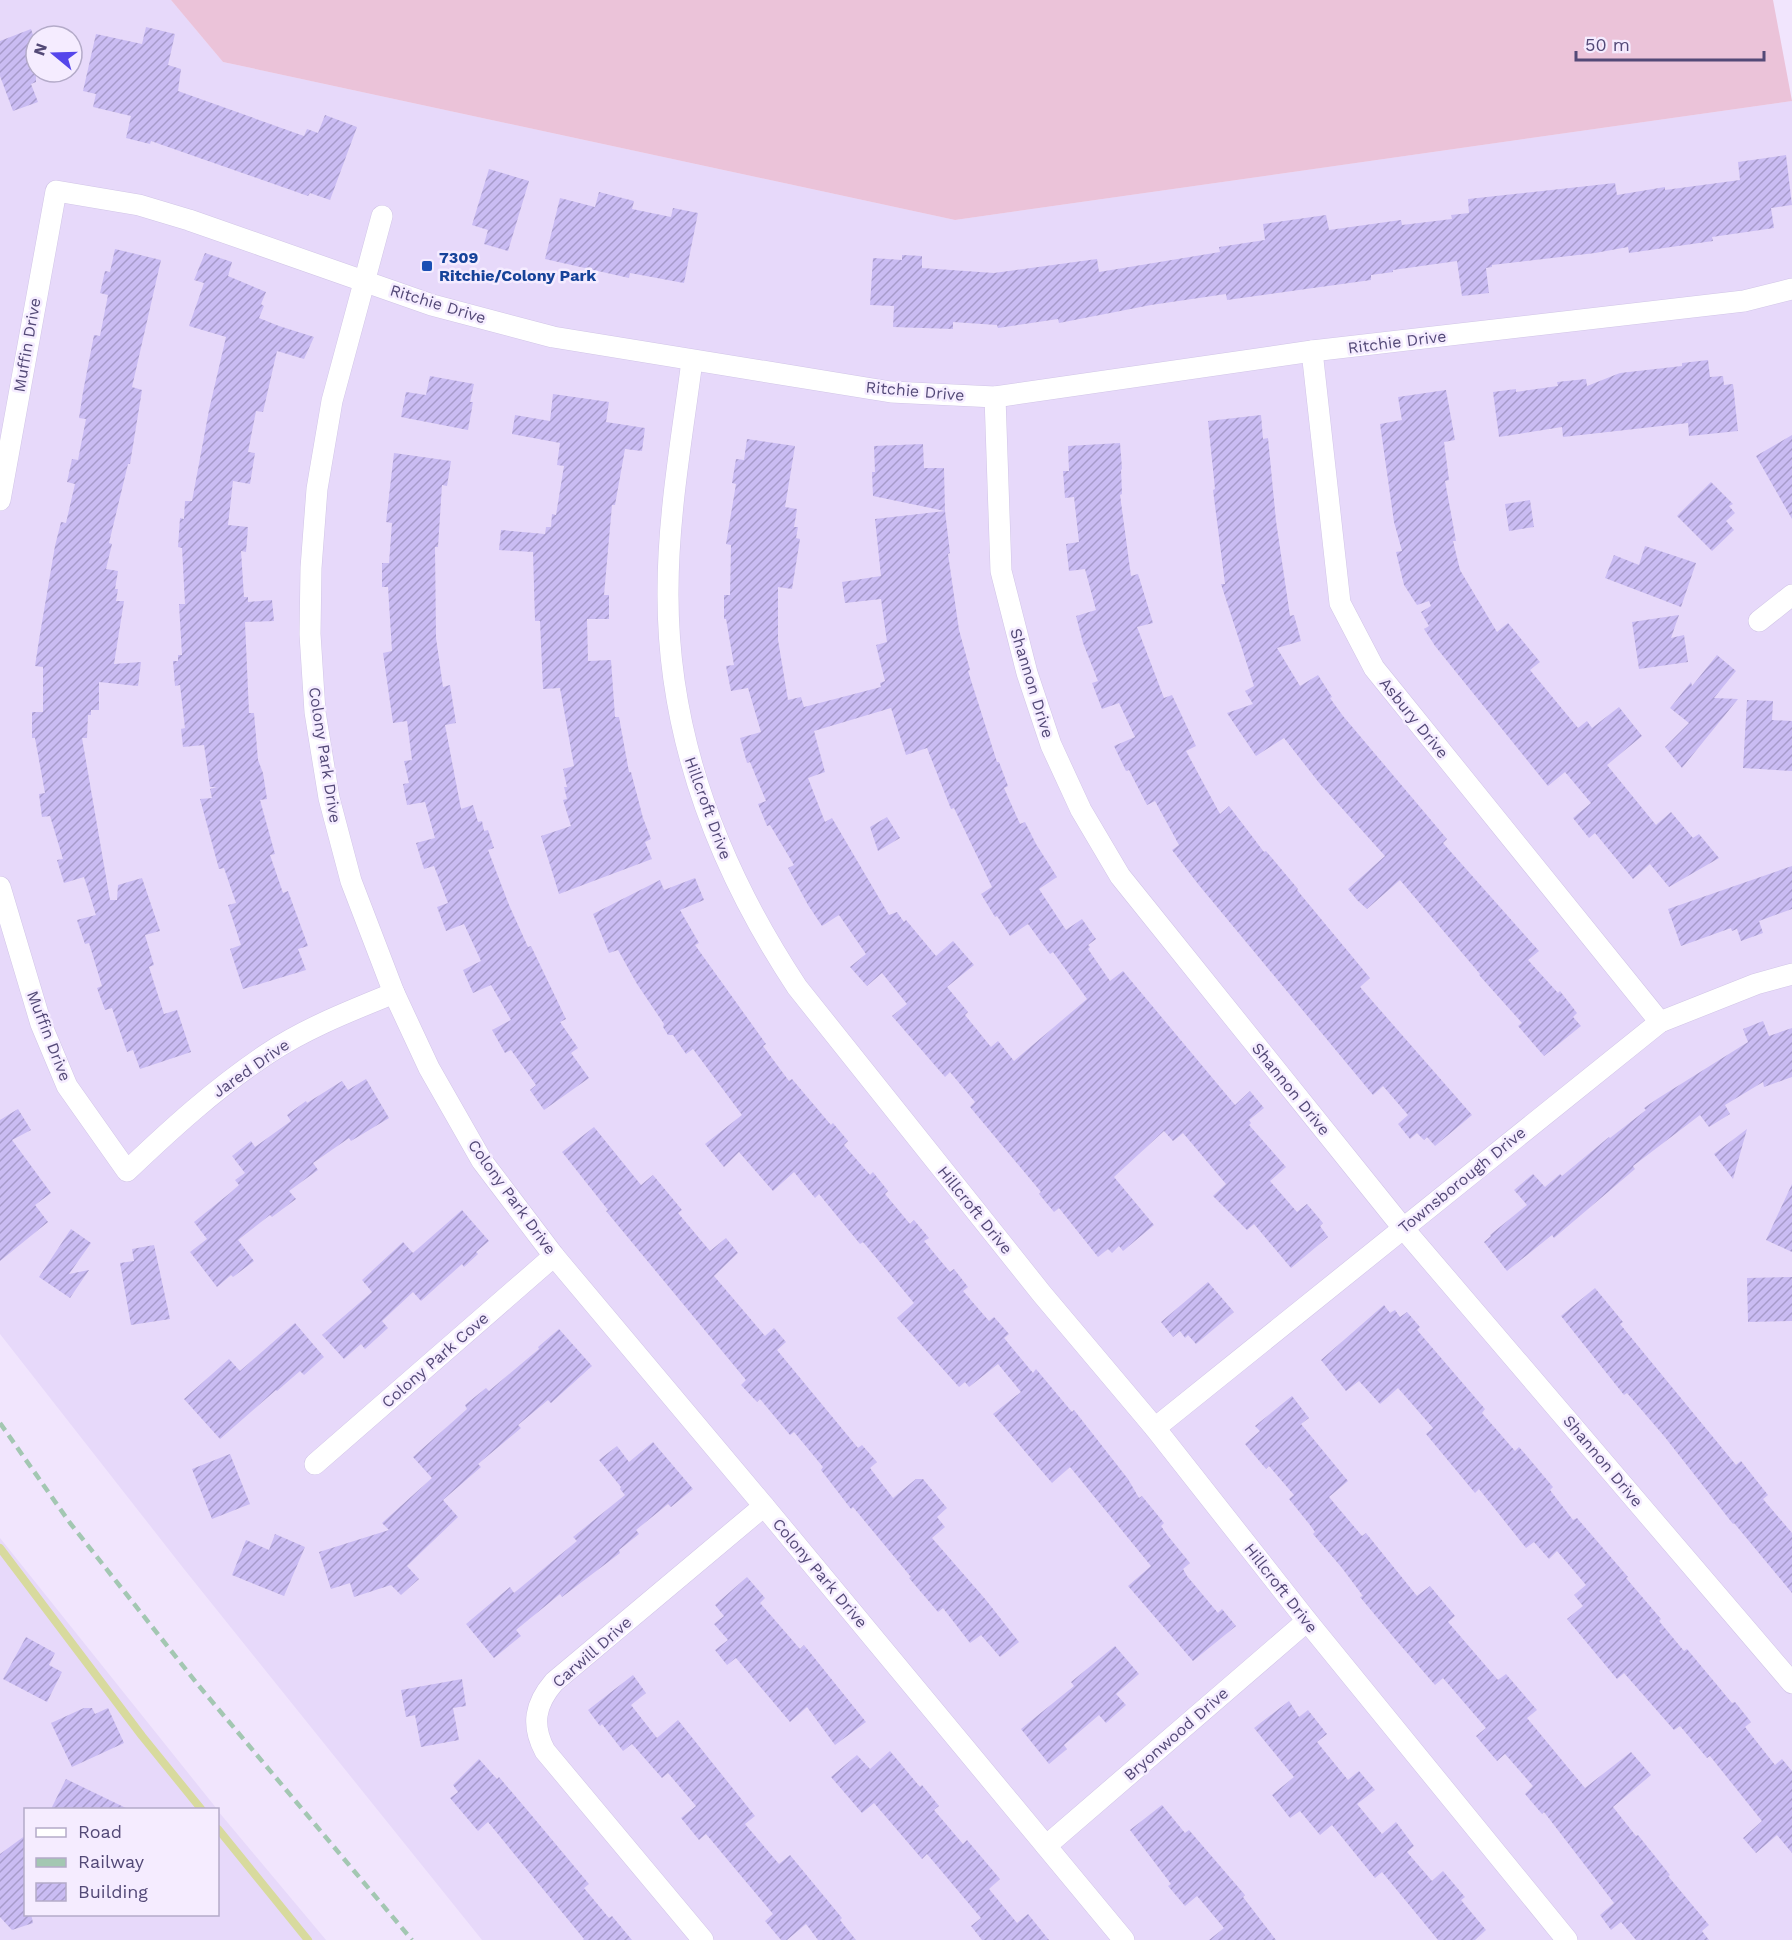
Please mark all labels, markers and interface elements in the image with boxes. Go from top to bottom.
north arrow [24,24,84,84]
scale bar [1576,24,1764,62]
text: 50 m [1585,34,1630,55]
text: N [29,41,51,58]
place label: 7309 Ritchie/Colony Park [439,248,596,285]
marker: 7309 Ritchie/Colony Park [420,259,434,273]
street label: Ritchie Drive [388,280,488,328]
street label: Muffin Drive [9,296,45,394]
street label: Ritchie Drive [1347,327,1447,357]
street label: Ritchie Drive [865,377,965,405]
street label: Shannon Drive [1006,626,1058,740]
street label: Asbury Drive [1376,674,1452,762]
street label: Colony Park Drive [305,686,345,824]
street label: Hillcroft Drive [681,754,735,862]
street label: Muffin Drive [23,988,75,1084]
street label: Jared Drive [209,1035,293,1101]
street label: Shannon Drive [1248,1039,1334,1139]
street label: Townsborough Drive [1395,1123,1529,1237]
street label: Colony Park Drive [464,1136,560,1258]
street label: Hillcroft Drive [934,1162,1016,1258]
street label: Colony Park Cove [378,1308,492,1412]
street label: Shannon Drive [1559,1411,1647,1511]
street label: Colony Park Drive [769,1514,871,1632]
street label: Hillcroft Drive [1240,1540,1322,1636]
street label: Carwill Drive [549,1612,635,1692]
street label: Bryonwood Drive [1120,1683,1232,1785]
legend [24,1808,219,1916]
text: Road [78,1821,122,1842]
text: Railway [78,1851,145,1872]
text: Building [78,1881,148,1902]

